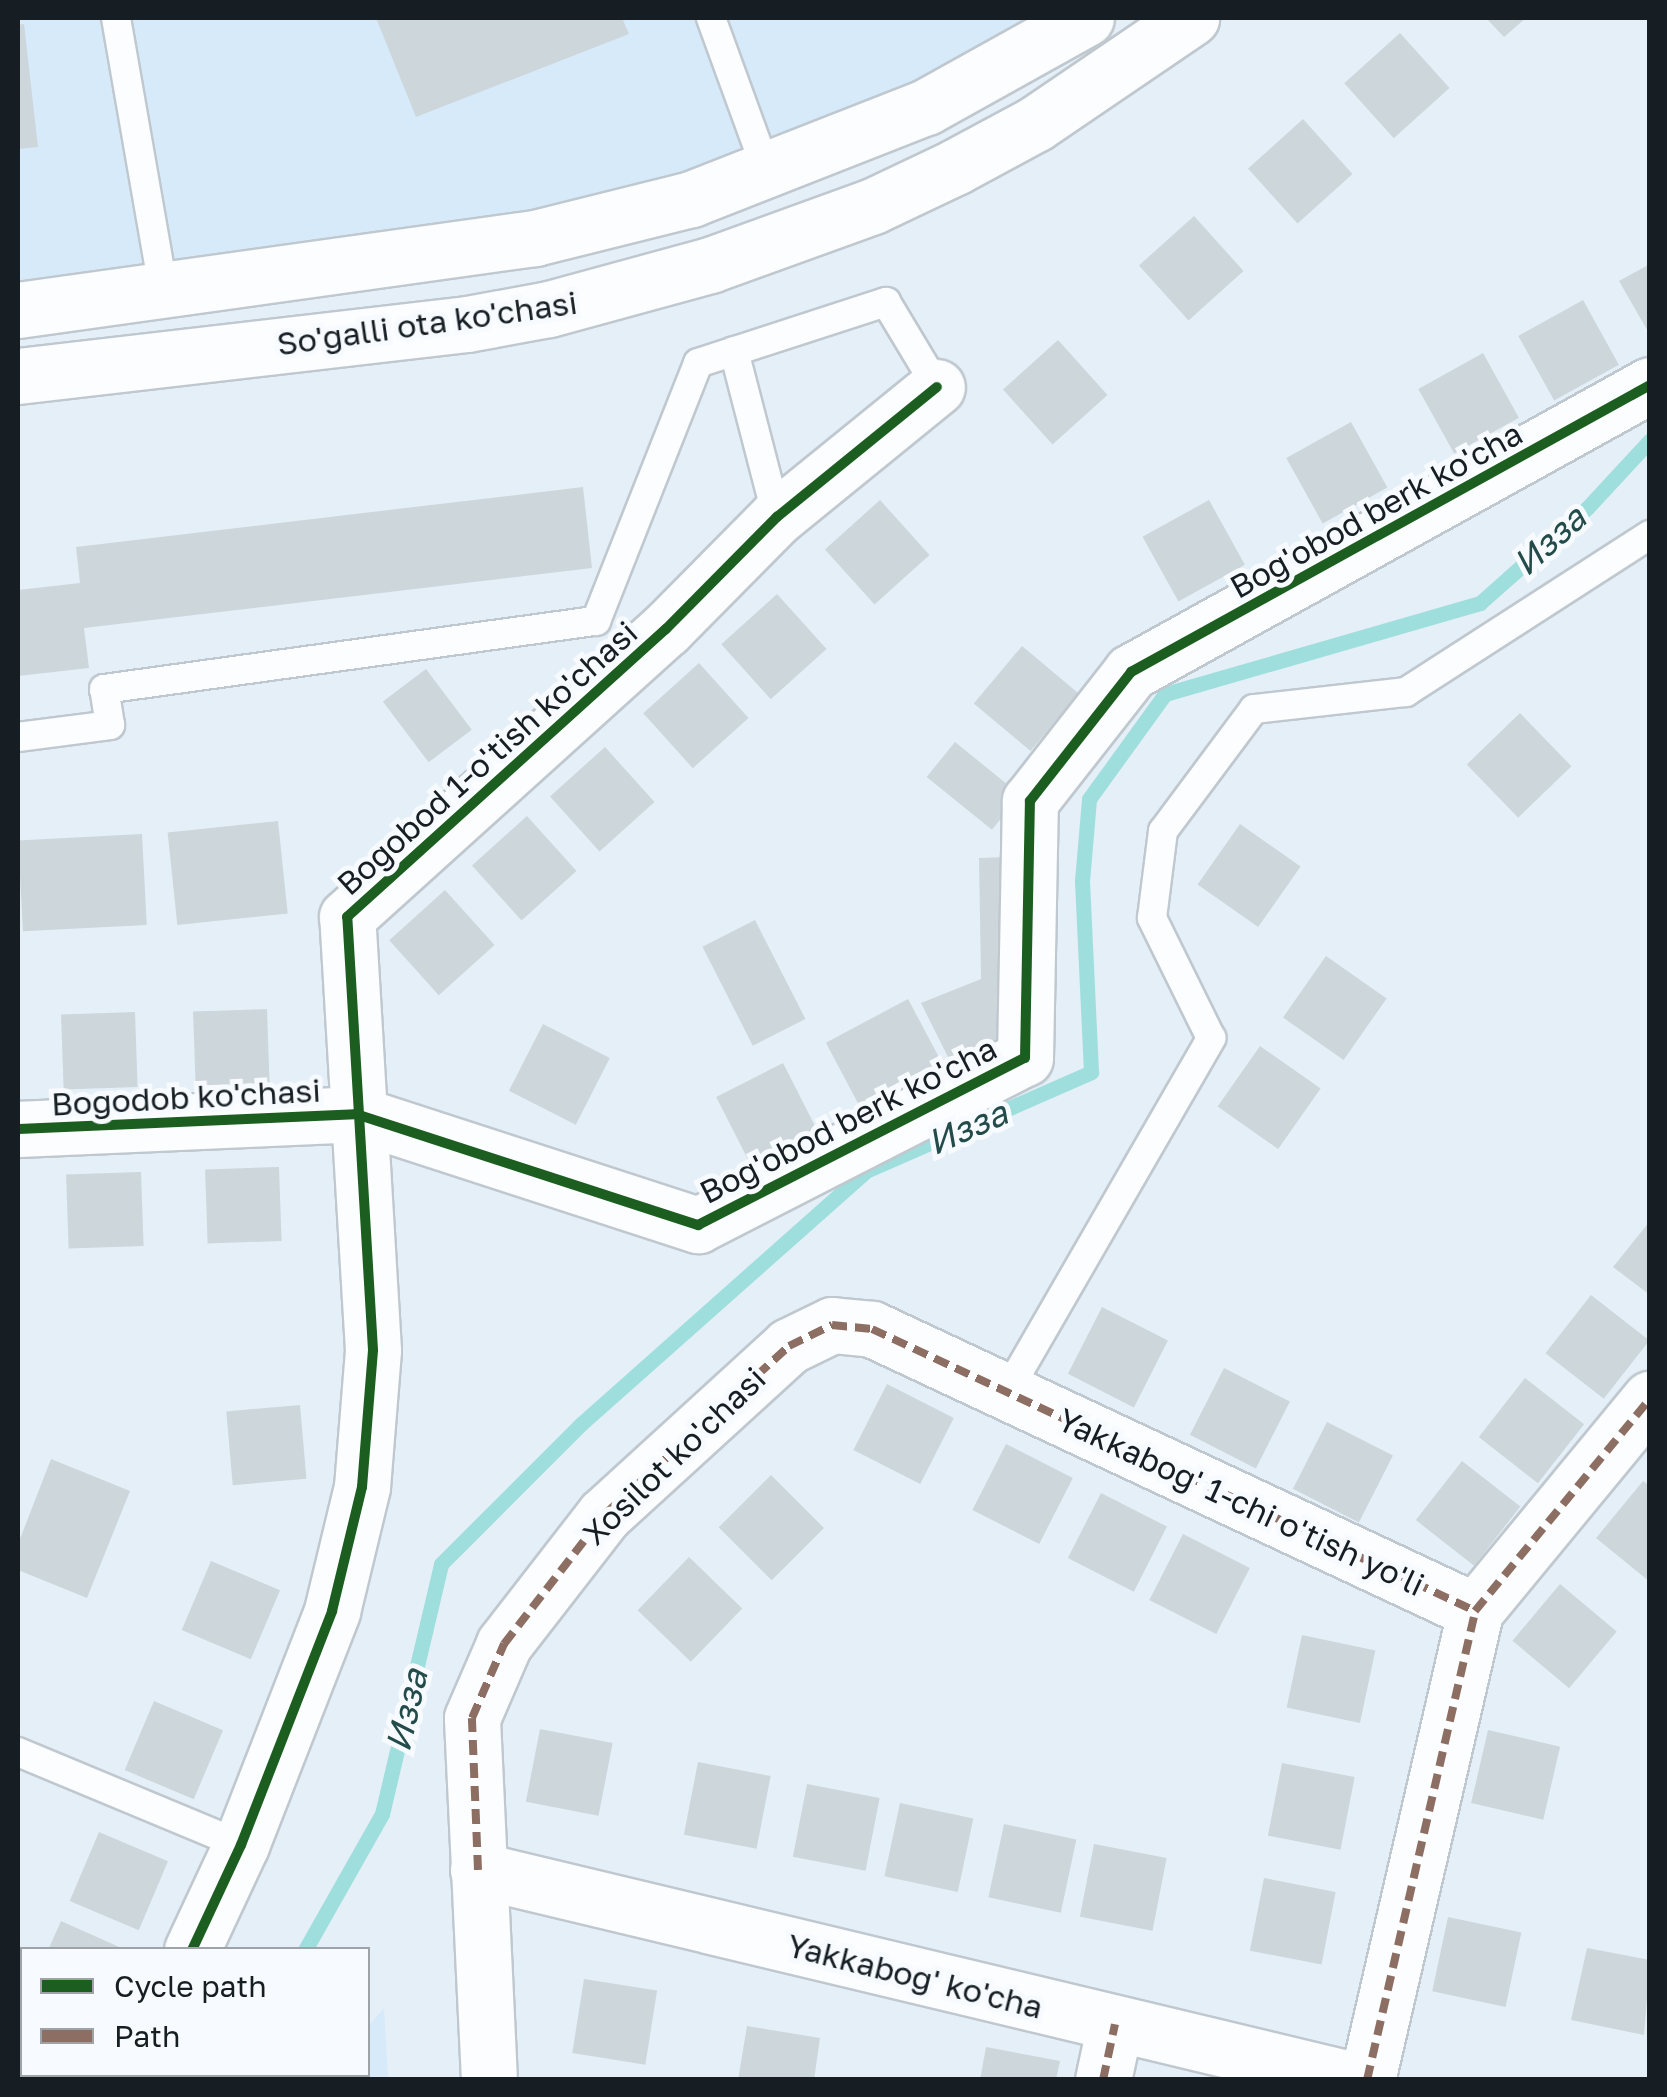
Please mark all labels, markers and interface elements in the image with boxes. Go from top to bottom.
street label: So'galli ota ko'chasi [274,283,580,363]
street label: Bog'obod berk ko'cha [1223,414,1529,606]
water label: Изза [1504,497,1594,583]
street label: Bogobod 1-o'tish ko'chasi [329,613,645,903]
street label: Bog'obod berk ko'cha [693,1028,1003,1212]
street label: Bogodob ko'chasi [50,1071,322,1123]
water label: Изза [920,1091,1014,1163]
street label: Xosilot ko'chasi [575,1359,773,1553]
street label: Yakkabog' 1-chi o'tish yo'li [1052,1400,1430,1604]
water label: Изза [376,1665,436,1755]
street label: Yakkabog' ko'cha [783,1926,1047,2026]
legend [20,1947,370,2077]
text: Cycle path [114,1968,267,2004]
text: Path [114,2018,180,2054]

